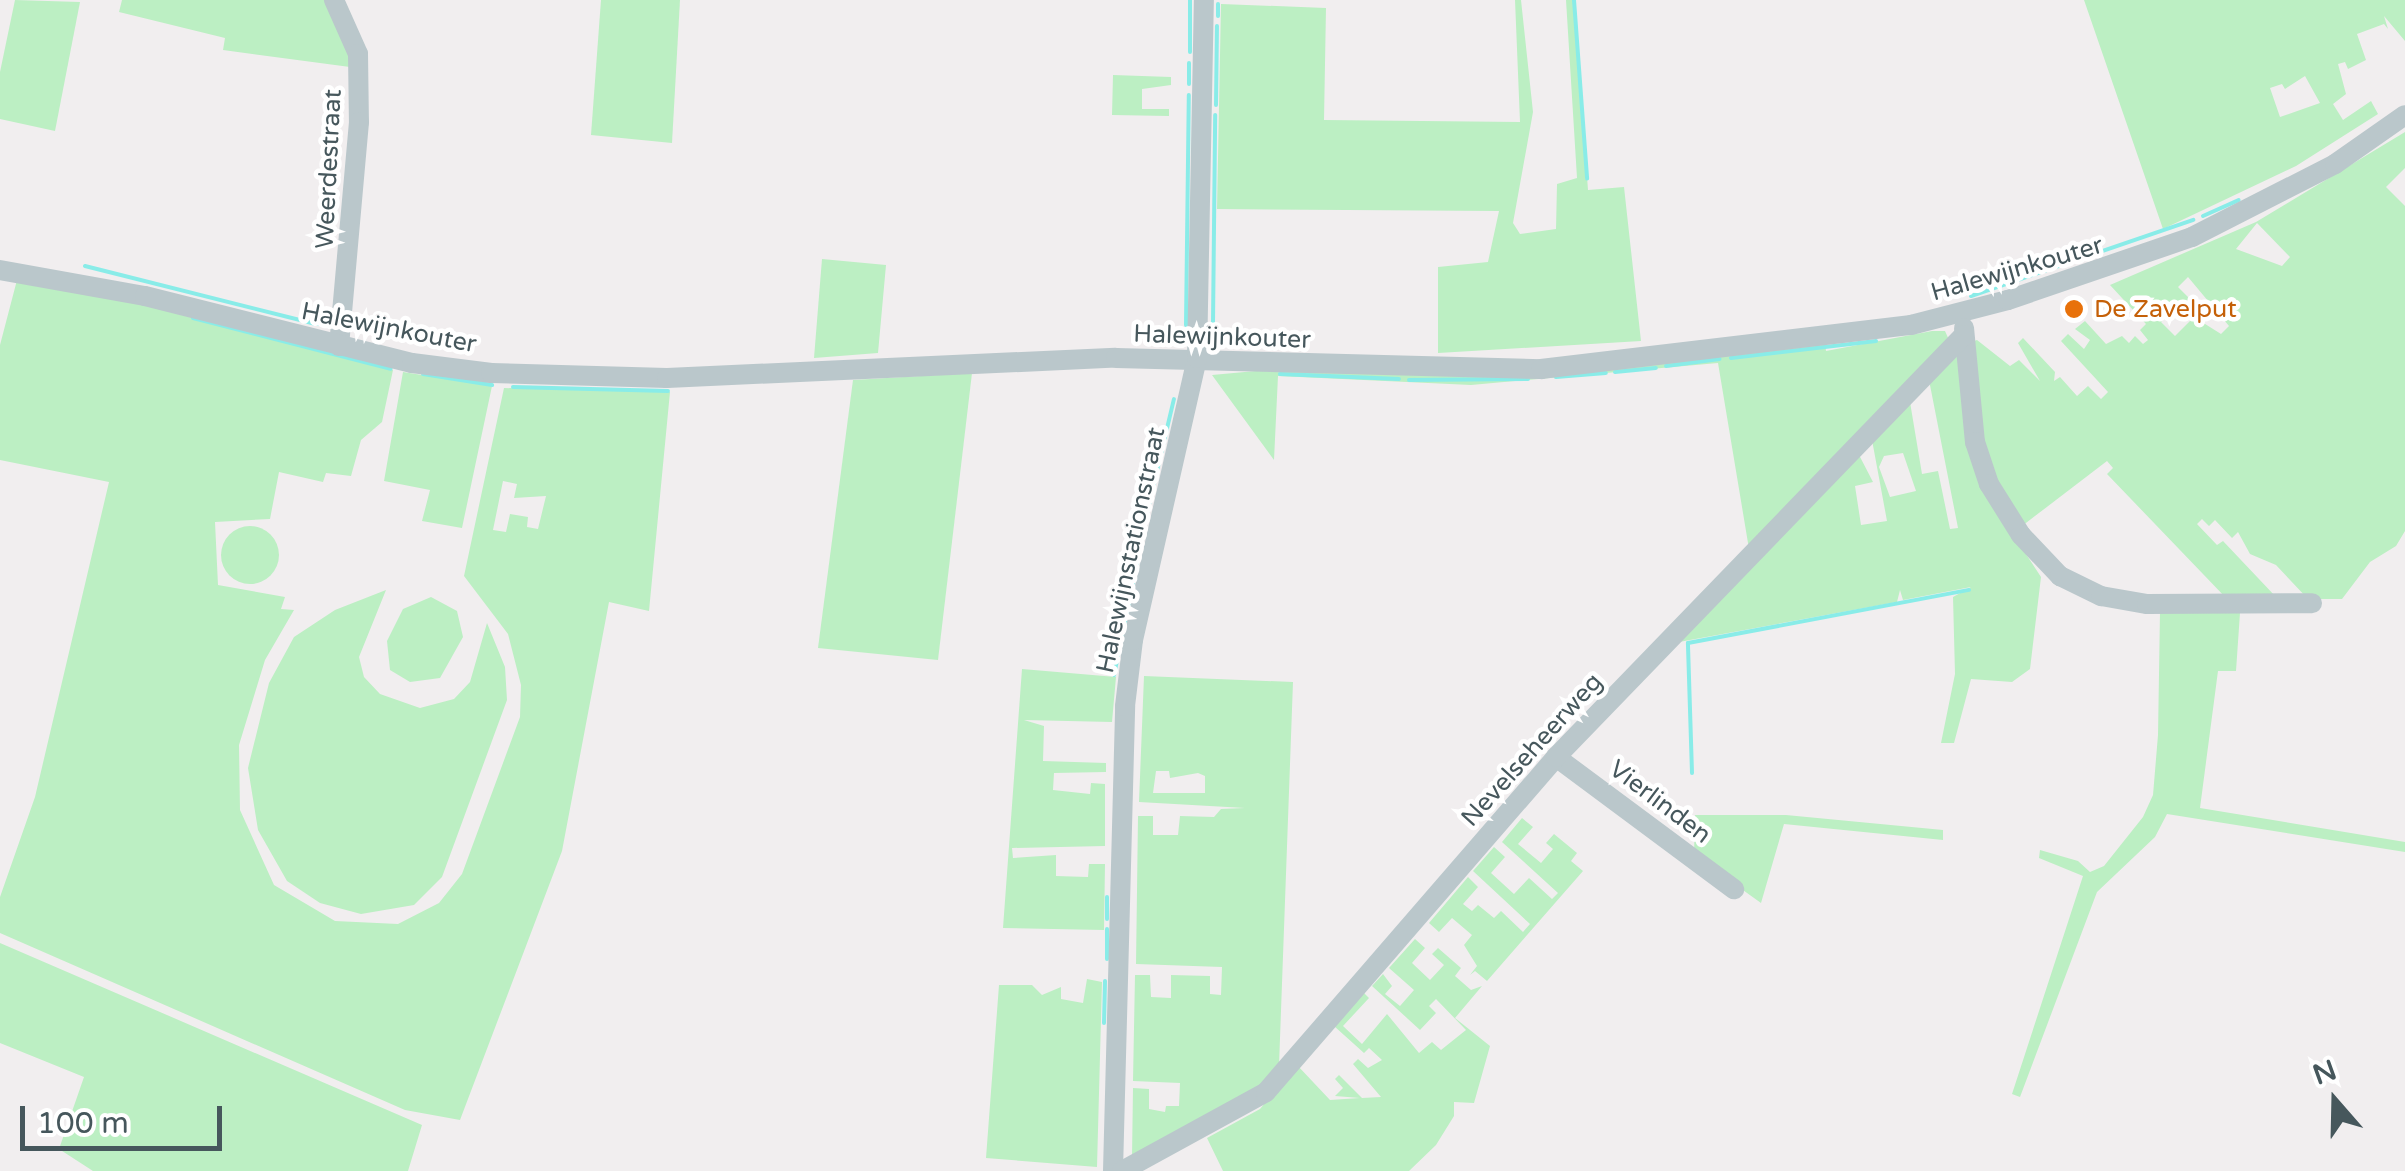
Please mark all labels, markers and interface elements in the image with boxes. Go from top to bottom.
street label: Weerdestraat [310,88,348,250]
street label: Halewijnkouter [1927,230,2107,308]
place label: De Zavelput [2094,294,2237,324]
street label: Halewijnkouter [299,296,479,360]
marker: De Zavelput [2063,298,2085,320]
street label: Halewijnkouter [1133,319,1311,355]
street label: Halewijnstationstraat [1090,424,1172,676]
street label: Nevelseheerweg [1455,667,1609,833]
street label: Vierlinden [1603,754,1717,850]
north arrow [2285,1051,2385,1151]
text: N [2308,1053,2341,1093]
scale bar [25,1086,228,1148]
text: 100 m [37,1105,129,1142]

